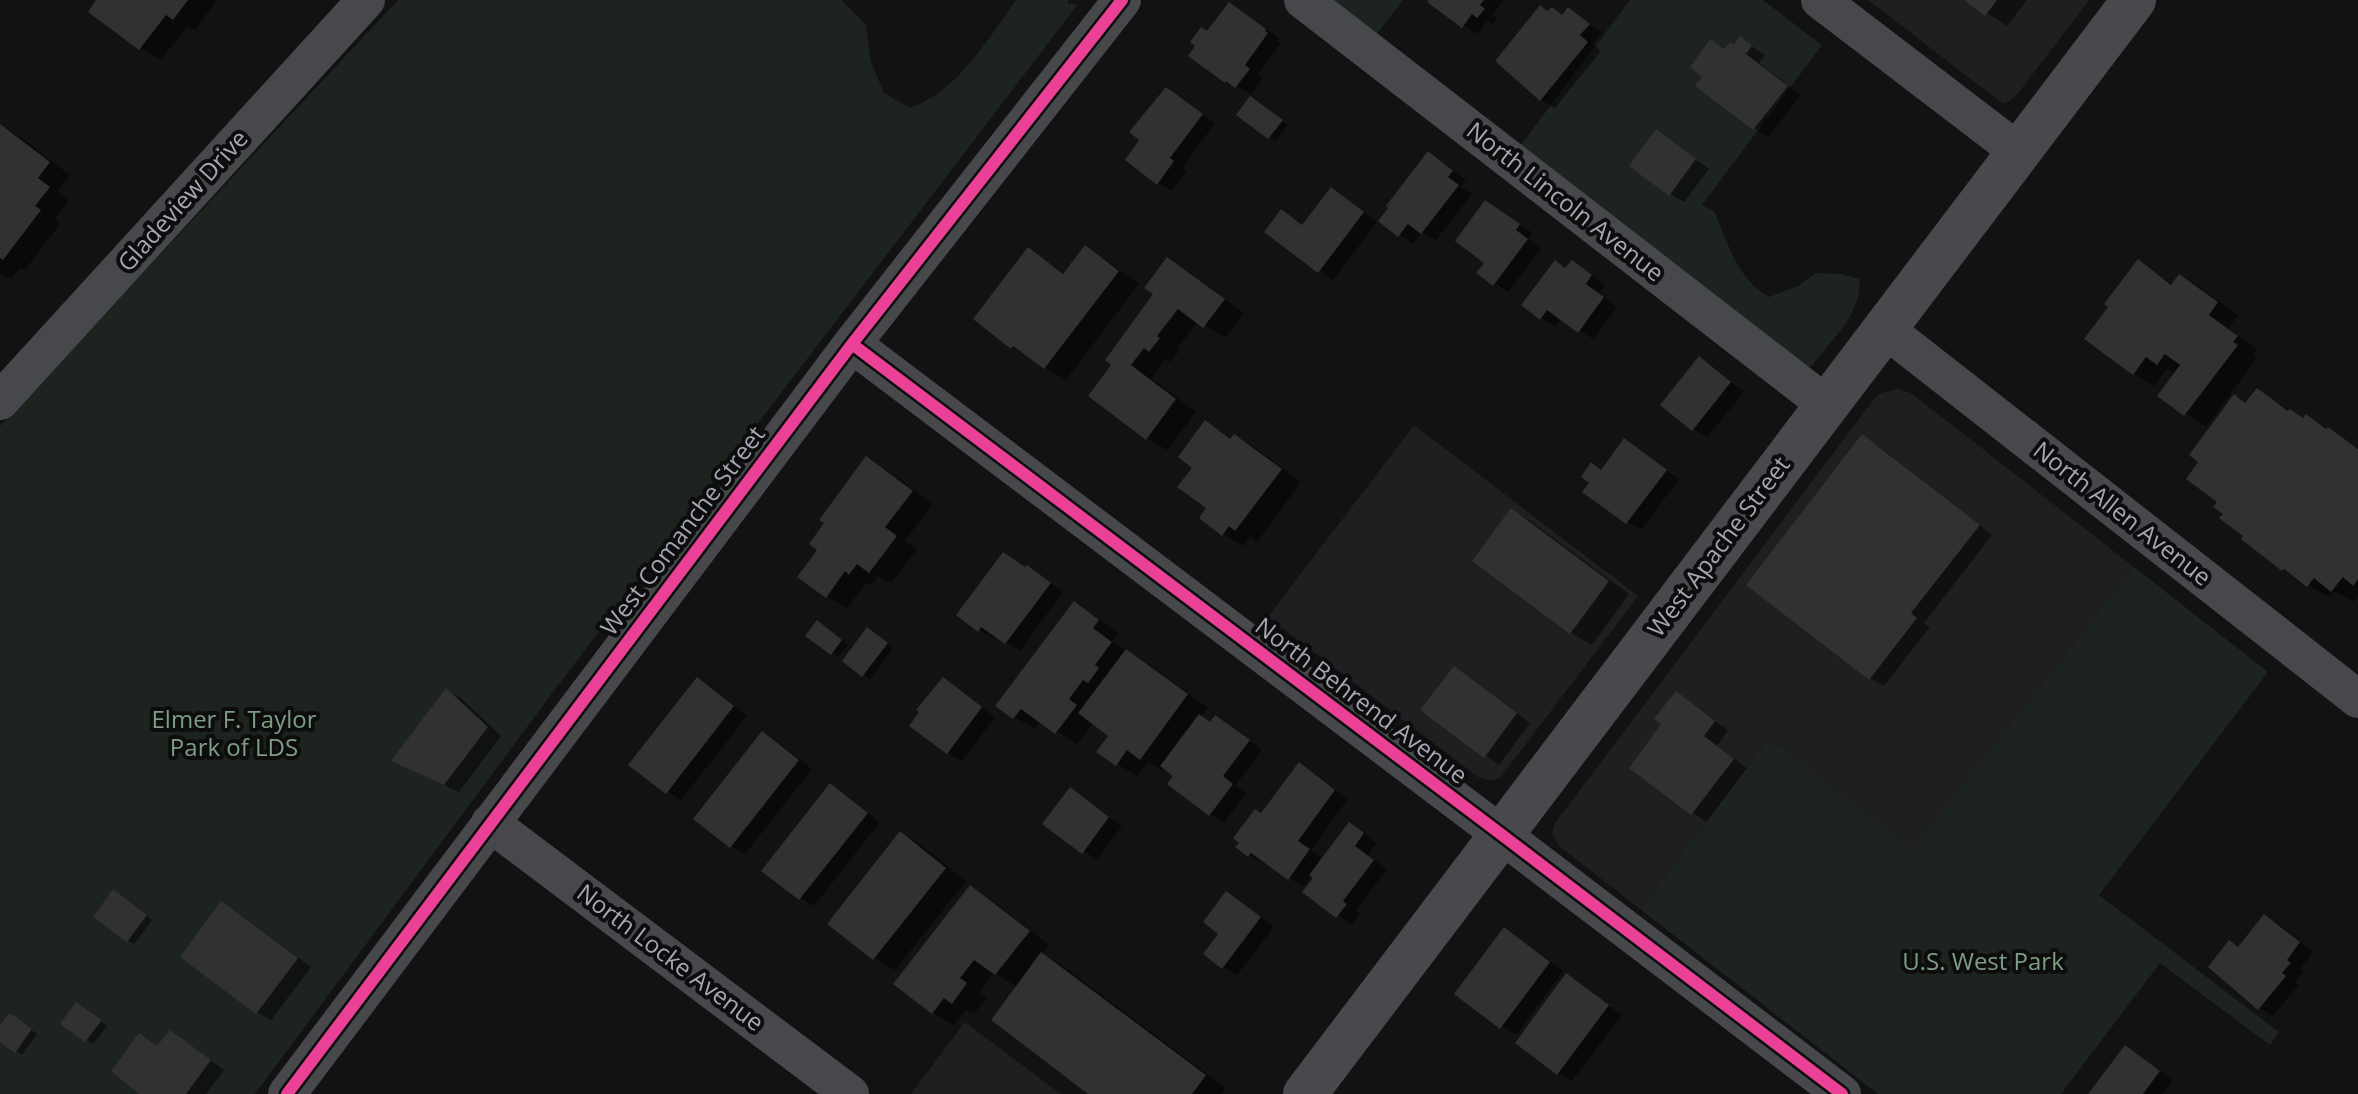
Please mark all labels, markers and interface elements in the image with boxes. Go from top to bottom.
street label: North Lincoln Avenue [1461,113,1671,288]
street label: Gladeview Drive [109,122,254,278]
street label: West Comanche Street [592,418,772,642]
street label: North Allen Avenue [2027,433,2219,593]
street label: West Apache Street [1639,449,1797,643]
street label: North Behrend Avenue [1249,609,1475,791]
park label: Elmer F. Taylor Park of LDS [152,702,317,763]
street label: North Locke Avenue [571,876,771,1038]
park label: U.S. West Park [1902,944,2064,977]

